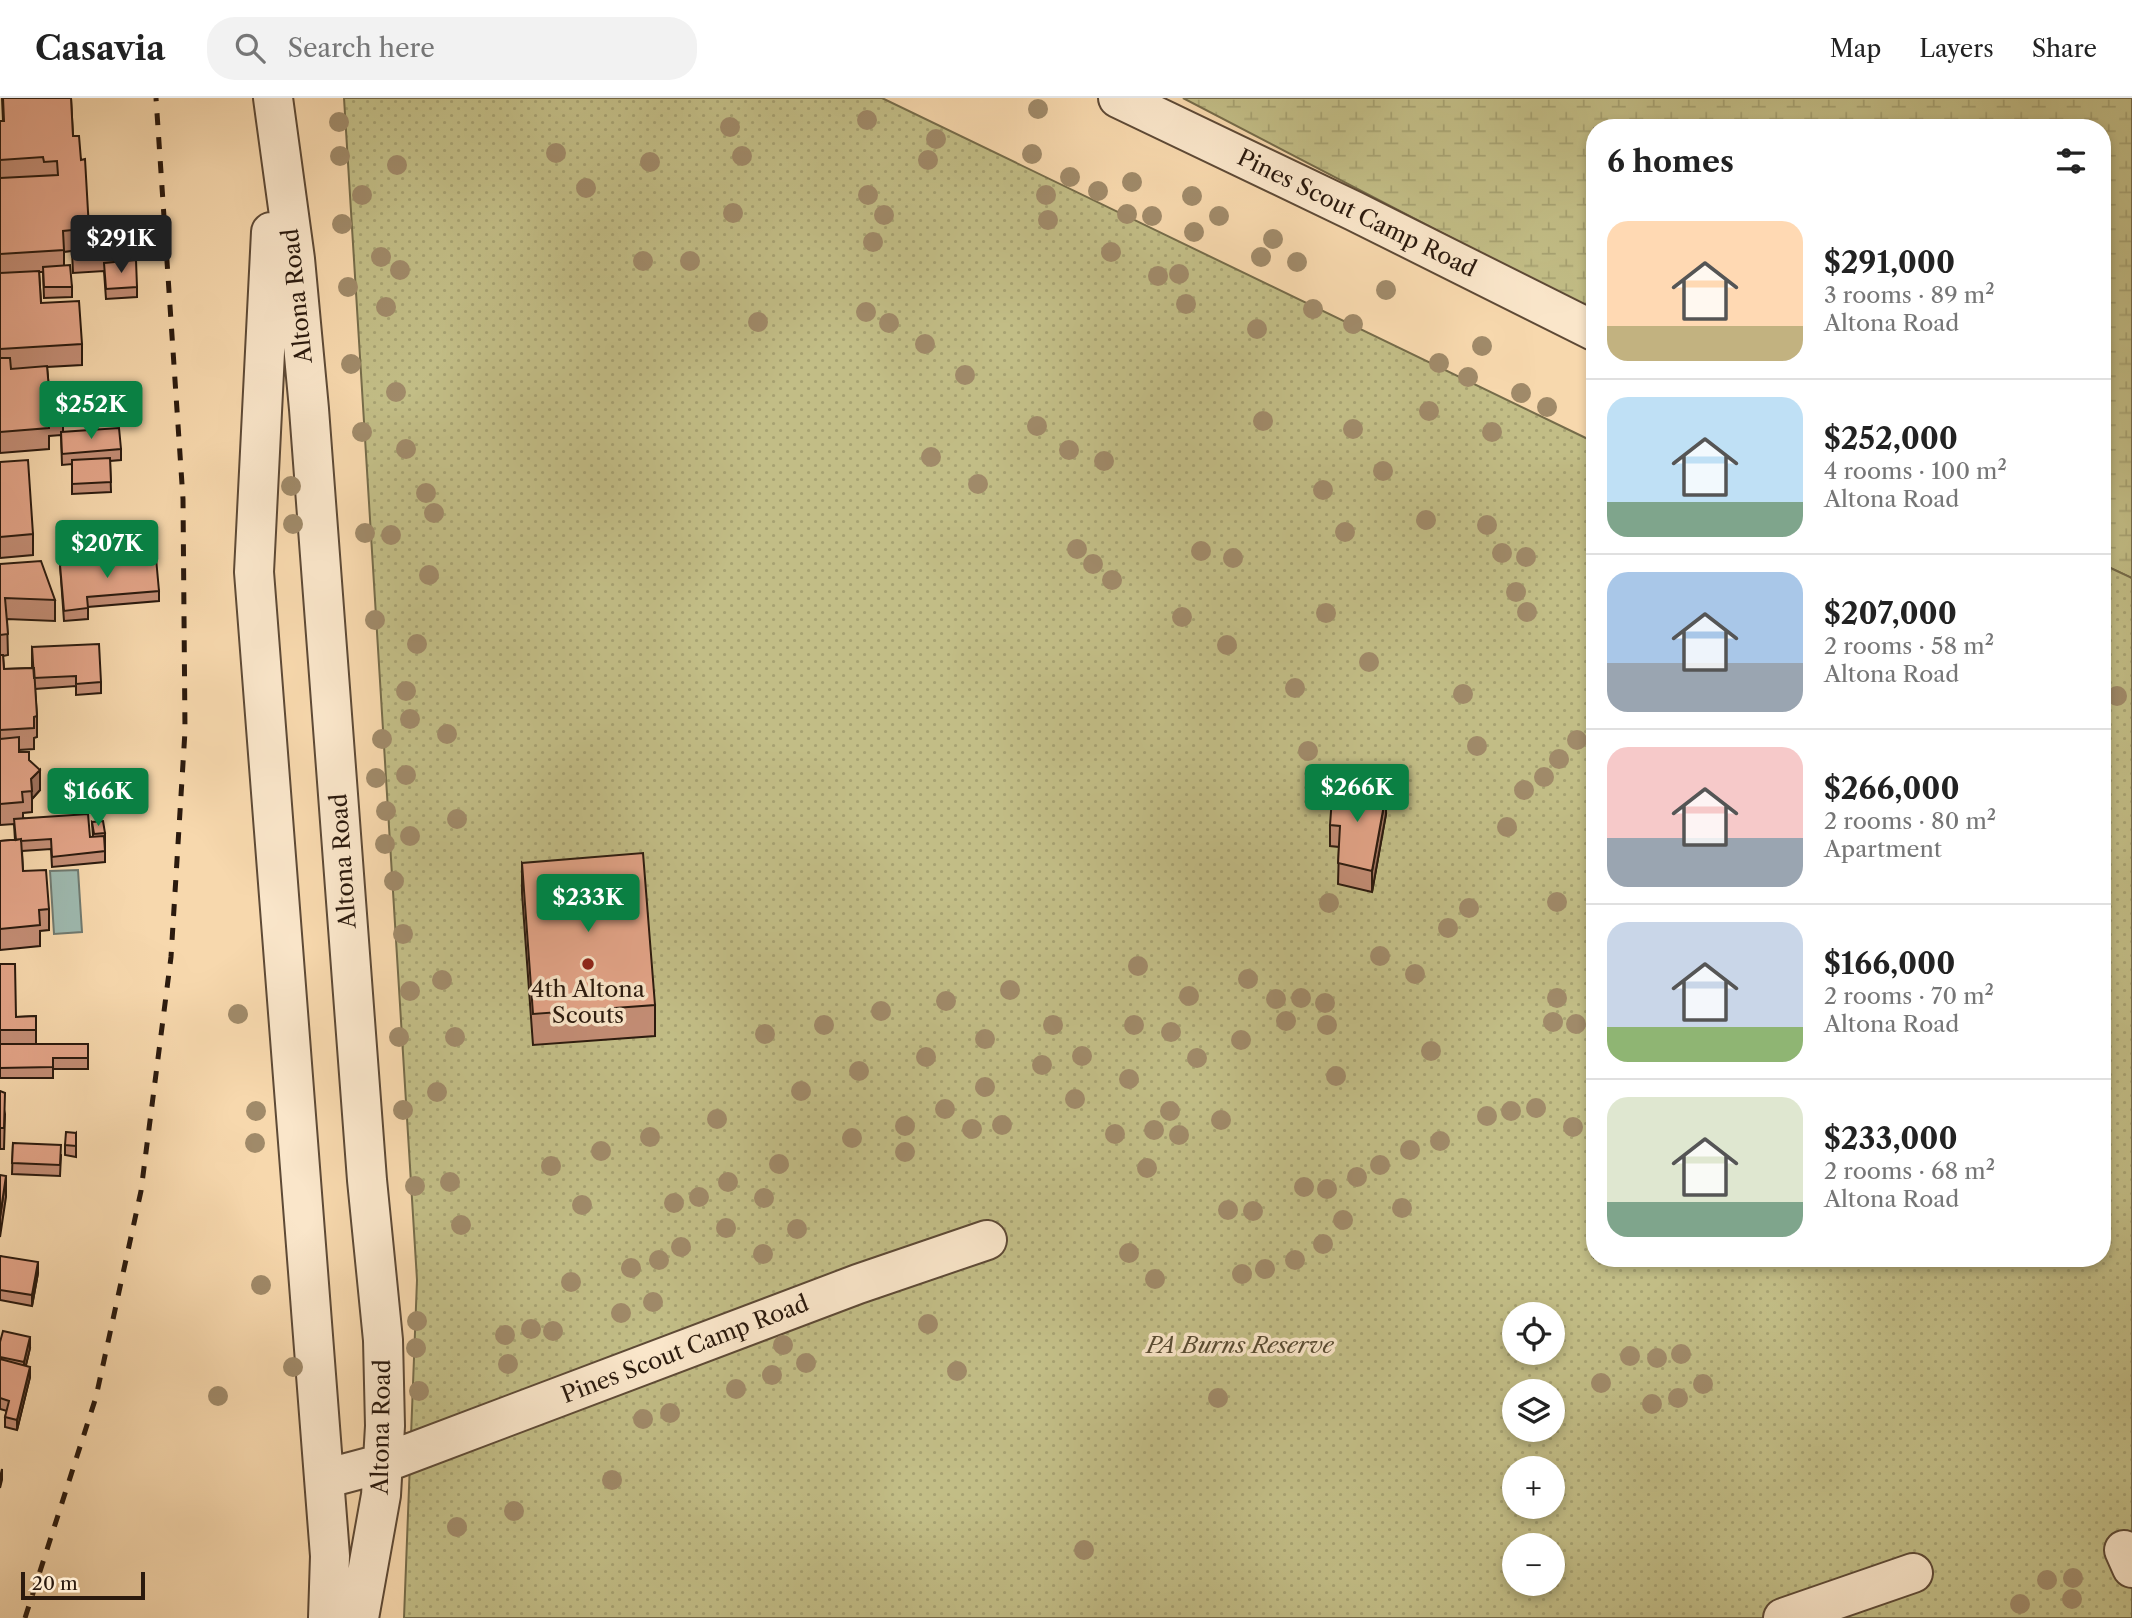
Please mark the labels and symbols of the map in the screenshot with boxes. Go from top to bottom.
street label: Pines Scout Camp Road [1233,143,1481,283]
pin: $291K [72,216,170,275]
street label: Altona Road [276,227,318,366]
pin: $252K [42,382,140,441]
pin: $207K [58,520,156,580]
pin: $266K [1308,764,1406,824]
pin: $166K [49,768,147,828]
street label: Altona Road [324,793,362,930]
pin: $233K [539,874,637,934]
marker: 4th Altona Scouts [580,956,596,972]
place label: 4th Altona Scouts [531,975,646,1029]
street label: Pines Scout Camp Road [557,1289,813,1409]
park label: PA Burns Reserve [1144,1331,1334,1359]
street label: Altona Road [366,1359,396,1496]
scale bar [21,1569,145,1601]

